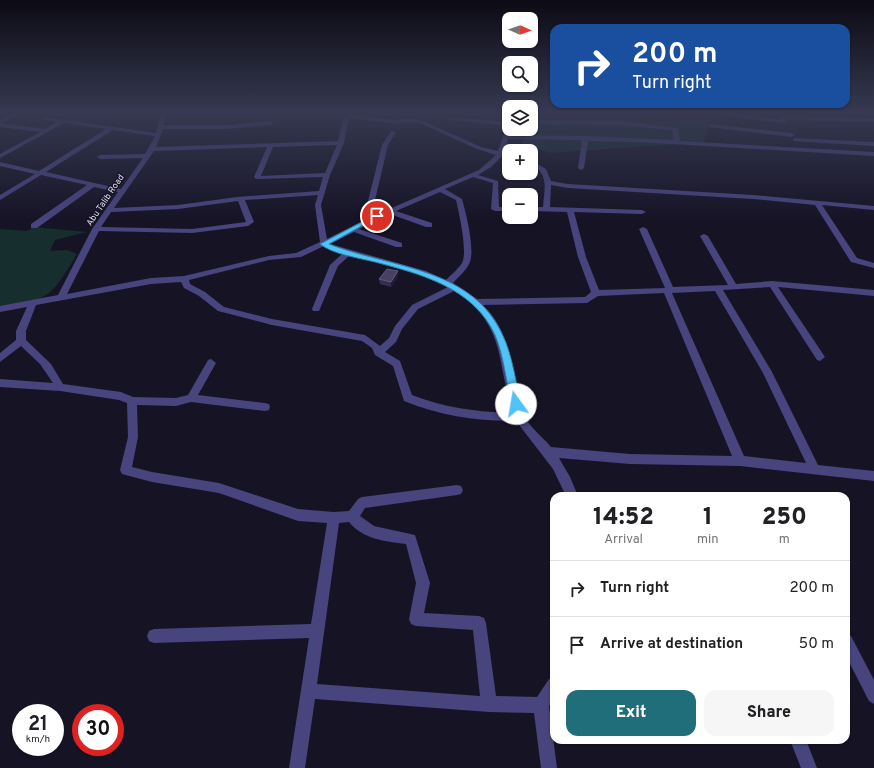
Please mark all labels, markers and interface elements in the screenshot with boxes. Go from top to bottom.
north arrow [502,12,538,48]
map controls [502,12,538,224]
text: 200 m [632,37,718,73]
icon: right [566,40,618,92]
button: search [502,56,538,92]
text: Turn right [632,72,712,95]
button: layers [502,100,538,136]
button: + [502,144,538,180]
street label: Abu Talib Road [84,172,127,228]
button: − [502,188,538,224]
pin [360,199,394,233]
icon: arrive [366,205,388,227]
position arrow [495,383,537,425]
text: 14:52 [593,503,654,533]
text: 1 [703,503,713,533]
text: 250 [762,503,807,533]
text: Arrival [604,532,643,548]
text: min [697,532,719,548]
text: m [779,532,790,548]
icon: right [566,578,588,600]
text: Turn right [600,579,669,598]
text: 200 m [789,579,834,598]
icon: arrive [566,634,588,656]
text: Arrive at destination [600,635,743,654]
text: 50 m [799,635,834,654]
button: Exit [566,690,696,736]
button: Share [704,690,834,736]
speed limit sign: 30 [72,704,124,756]
text: 21 [28,712,48,738]
text: km/h [26,733,50,746]

